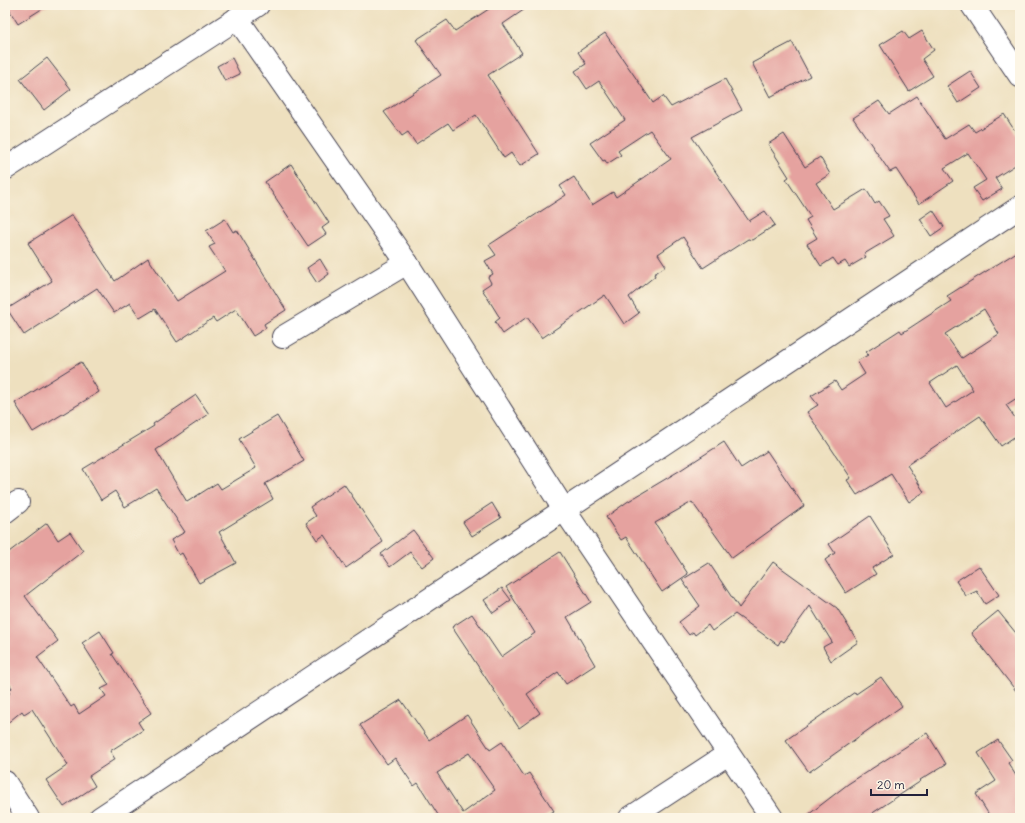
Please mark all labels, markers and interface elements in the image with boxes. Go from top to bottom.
scale bar [871,771,927,797]
text: 20 m [877,777,905,792]

